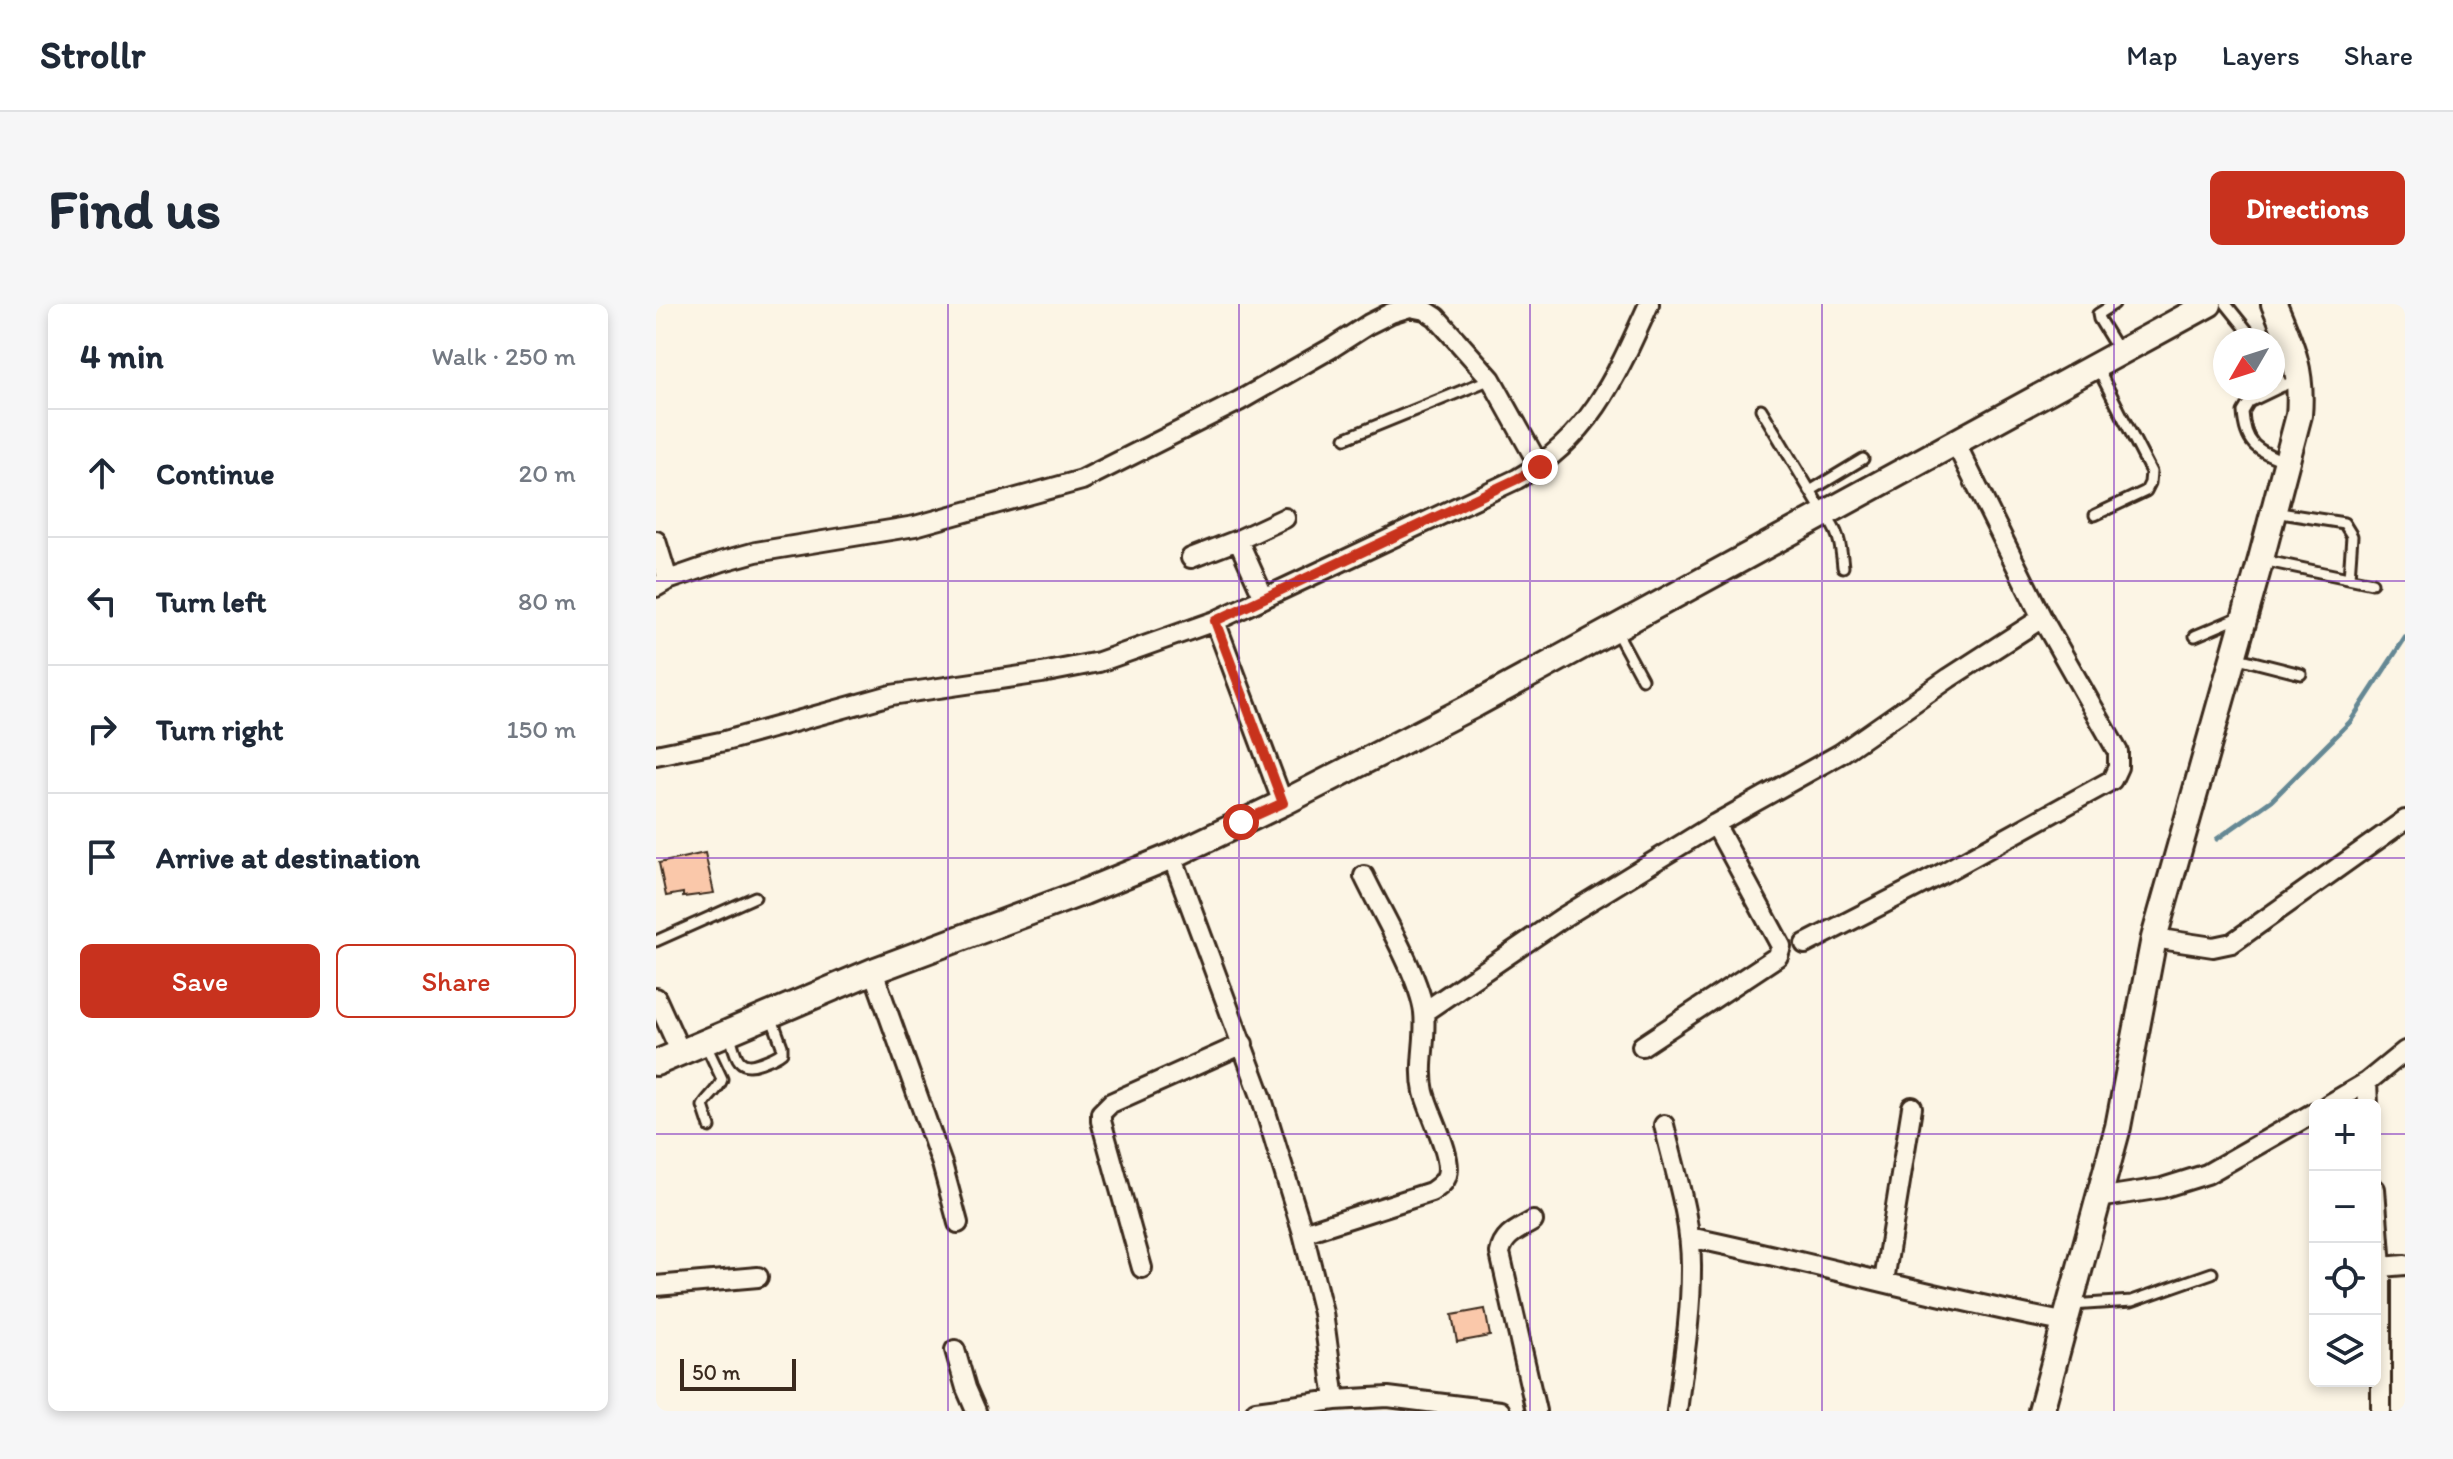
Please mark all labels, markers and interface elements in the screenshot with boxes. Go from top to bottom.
text: Strollr [40,32,145,78]
text: Map [2126,38,2178,72]
text: Layers [2222,38,2300,72]
text: Share [2344,38,2413,72]
button: Directions [2210,171,2405,245]
text: Find us [48,175,221,242]
north arrow [2213,328,2285,400]
text: 4 min [80,336,164,377]
text: Walk · 250 m [432,340,576,372]
route end [1522,449,1558,485]
icon: ahead [80,451,124,495]
text: Continue [156,455,275,492]
text: 20 m [519,457,576,489]
icon: left [80,579,124,623]
text: Turn left [156,583,267,620]
text: 80 m [518,585,576,617]
icon: right [80,707,124,751]
text: Turn right [156,711,284,748]
text: 150 m [507,713,576,745]
route start [1223,804,1259,840]
icon: arrive [80,835,124,879]
text: Arrive at destination [156,839,420,876]
button: Save [80,944,320,1018]
button: Share [336,944,576,1018]
map controls [2309,1099,2381,1387]
button: + [2309,1099,2381,1171]
button: − [2309,1171,2381,1243]
button: locate [2309,1243,2381,1315]
button: layers [2309,1315,2381,1387]
scale bar [680,1355,796,1391]
text: 50 m [692,1359,741,1386]

